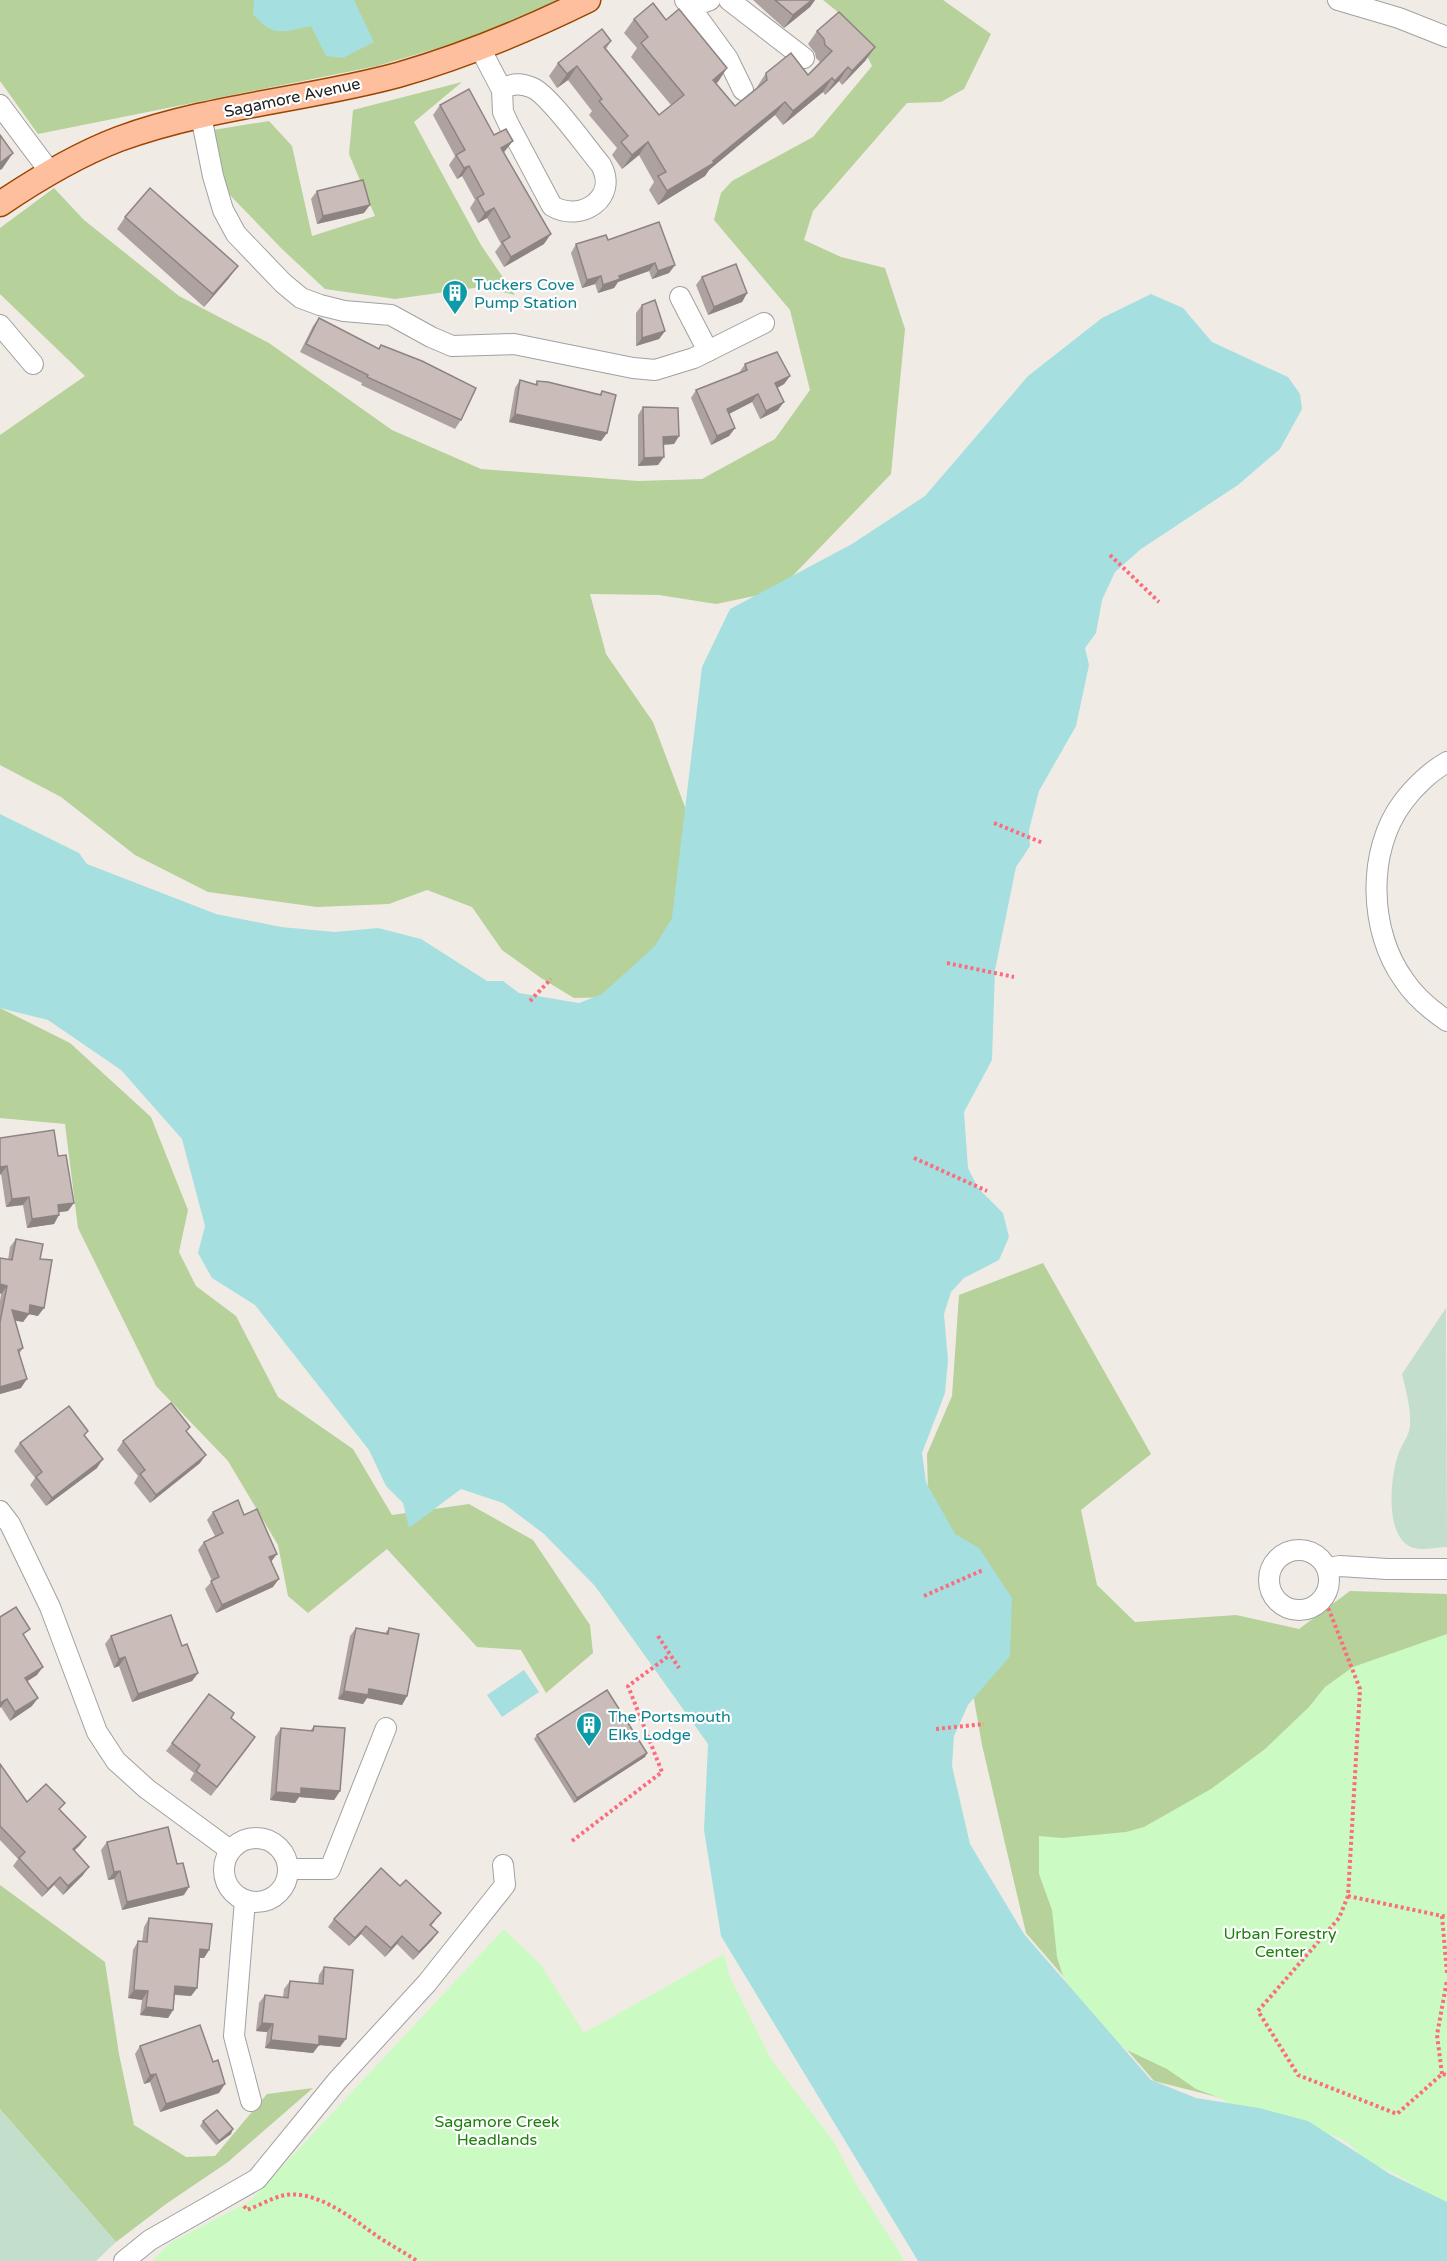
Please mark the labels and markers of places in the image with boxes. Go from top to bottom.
place label: Tuckers Cove Pump Station [474,275,577,313]
building icon: Tuckers Cove Pump Station [440,278,470,316]
place label: The Portsmouth Elks Lodge [608,1707,731,1745]
building icon: The Portsmouth Elks Lodge [574,1710,604,1748]

